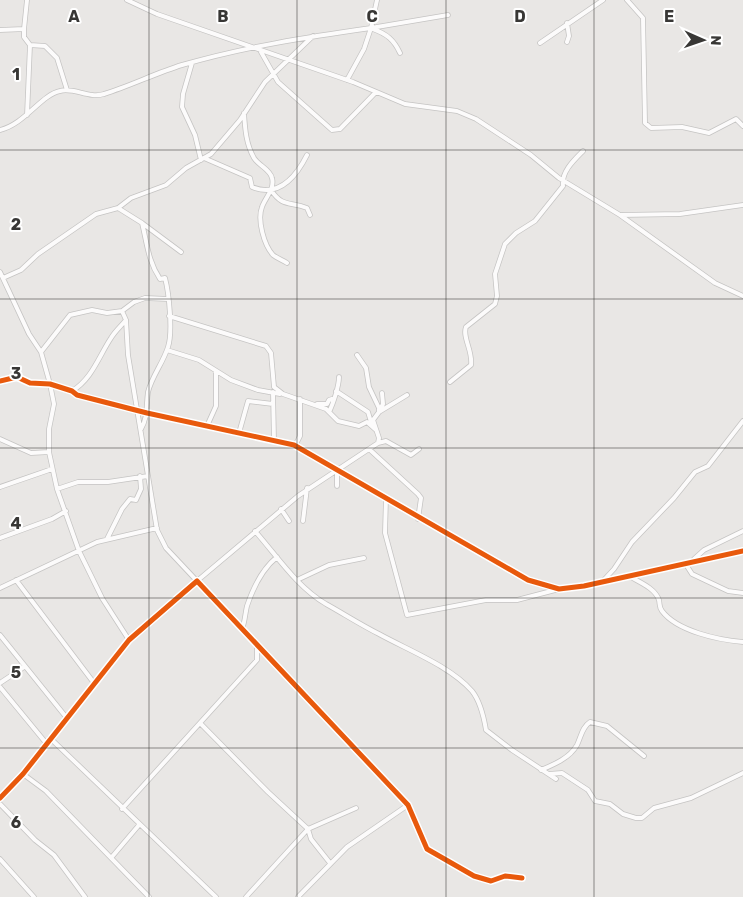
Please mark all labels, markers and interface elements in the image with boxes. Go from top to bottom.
text: A [68,7,80,26]
text: B [217,7,229,26]
text: C [366,7,378,26]
text: D [514,7,526,26]
text: E [664,7,674,26]
north arrow [678,15,728,65]
text: N [707,35,724,46]
text: 1 [12,65,20,84]
text: 2 [11,215,21,234]
text: 3 [11,364,21,383]
text: 4 [11,514,22,533]
text: 5 [11,663,21,682]
text: 6 [11,813,21,832]

